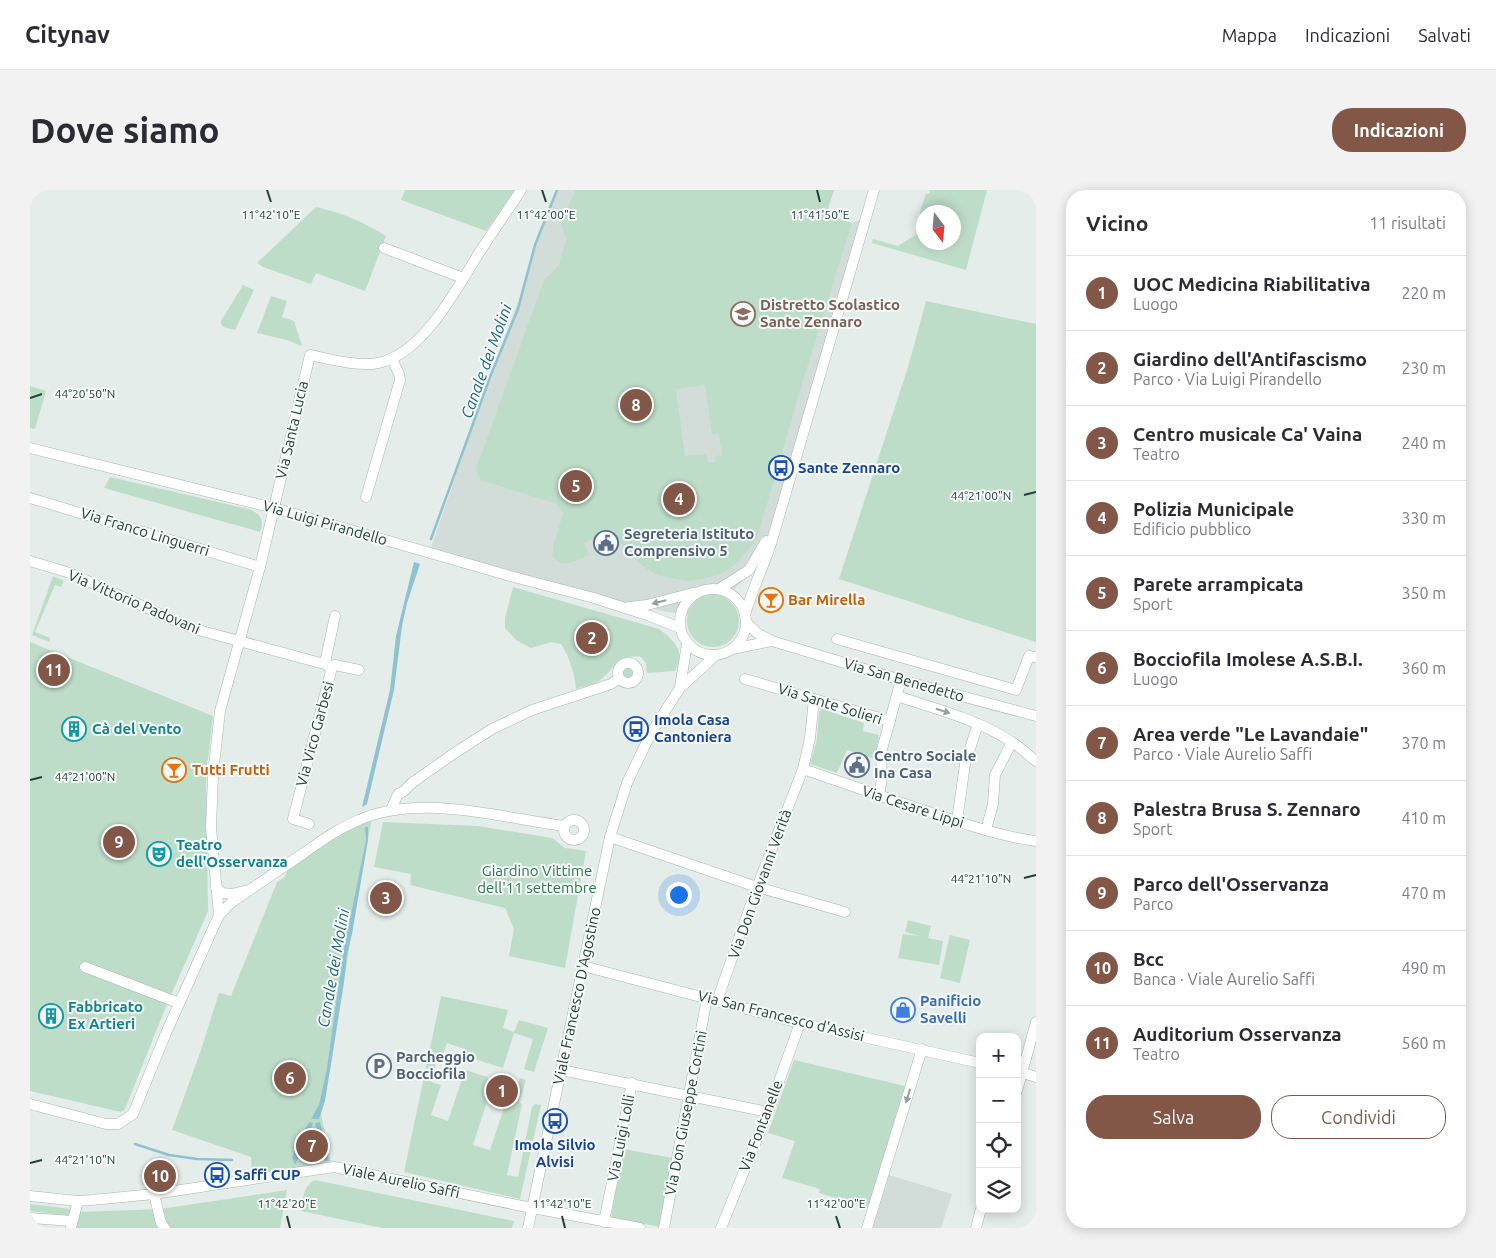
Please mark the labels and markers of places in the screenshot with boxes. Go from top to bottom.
place label: Distretto Scolastico Sante Zennaro [760,296,900,330]
school or university icon: Distretto Scolastico Sante Zennaro [730,301,756,327]
pin: 8 [620,386,652,424]
bus stop icon: Sante Zennaro [768,455,794,481]
place label: Sante Zennaro [798,459,900,476]
pin: 5 [560,467,592,505]
pin: 4 [663,480,695,518]
place label: Segreteria Istituto Comprensivo 5 [624,525,754,559]
public building icon: Segreteria Istituto Comprensivo 5 [593,530,619,556]
bar icon: Bar Mirella [758,587,784,613]
place label: Bar Mirella [788,591,865,608]
pin: 2 [576,619,608,657]
pin: 11 [38,651,70,689]
place label: Imola Casa Cantoniera [654,711,732,745]
building icon: Cà del Vento [61,716,87,742]
bus stop icon: Imola Casa Cantoniera [623,716,649,742]
place label: Cà del Vento [92,720,182,737]
place label: Centro Sociale Ina Casa [874,747,976,781]
public building icon: Centro Sociale Ina Casa [844,752,870,778]
bar icon: Tutti Frutti [161,757,187,783]
place label: Tutti Frutti [192,761,270,778]
pin: 9 [103,823,135,861]
place label: Teatro dell'Osservanza [176,836,288,870]
theatre icon: Teatro dell'Osservanza [146,841,172,867]
pin: 3 [370,879,402,917]
place label: Panificio Savelli [920,992,981,1026]
shop icon: Panificio Savelli [890,997,916,1023]
place label: Fabbricato Ex Artieri [68,998,143,1032]
building icon: Fabbricato Ex Artieri [38,1003,64,1029]
place label: Parcheggio Bocciofila [396,1048,475,1082]
parking icon: Parcheggio Bocciofila [366,1053,392,1079]
pin: 6 [274,1059,306,1097]
pin: 1 [486,1072,518,1110]
bus stop icon: Imola Silvio Alvisi [542,1108,568,1134]
pin: 7 [296,1127,328,1165]
place label: Imola Silvio Alvisi [514,1136,596,1170]
pin: 10 [144,1157,176,1195]
bus stop icon: Saffi CUP [204,1162,230,1188]
place label: Saffi CUP [234,1166,300,1183]

